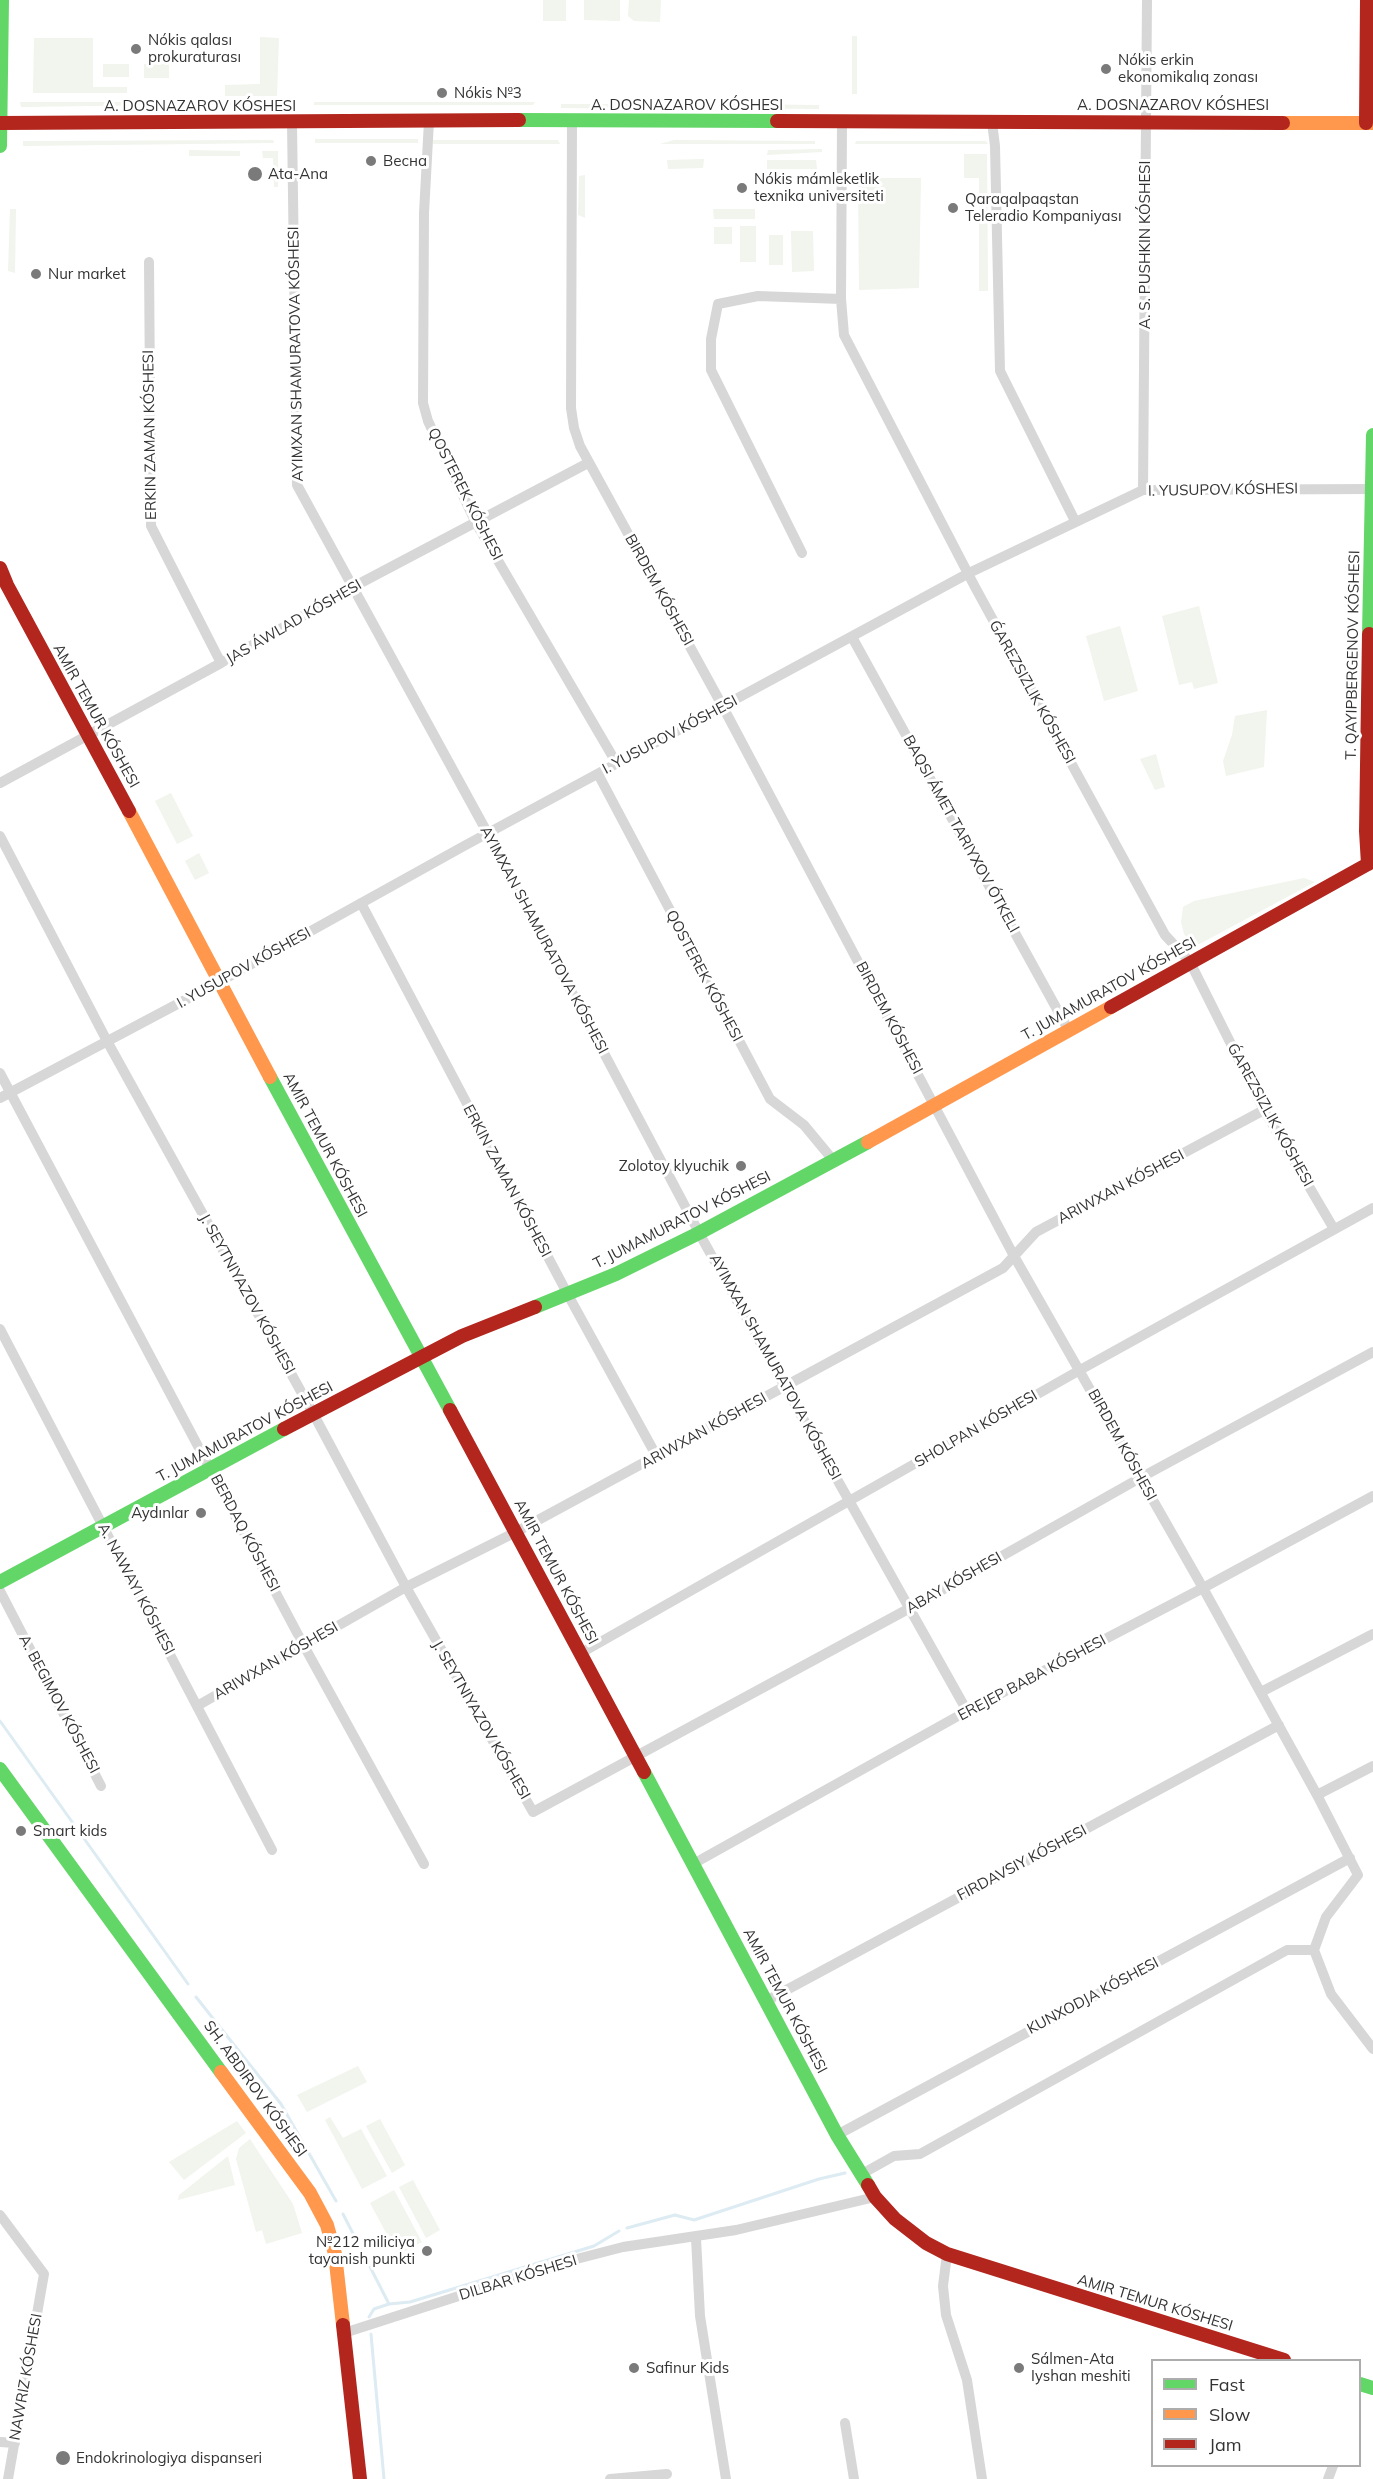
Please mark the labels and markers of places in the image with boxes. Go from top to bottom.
place label: Nókis qalası prokuraturası [148,31,241,66]
marker: Nókis qalası prokuraturası [129,42,143,56]
place label: Nókis erkin ekonomikalıq zonası [1118,51,1258,86]
marker: Nókis erkin ekonomikalıq zonası [1099,62,1113,76]
place label: Nókis №3 [454,84,522,102]
marker: Nókis №3 [435,86,449,100]
place label: Весна [383,152,427,170]
marker: Весна [364,154,378,168]
marker: Ata-Ana [246,165,264,183]
place label: Ata-Ana [268,165,328,183]
place label: Nókis mámleketlik texnika universiteti [754,170,884,205]
marker: Nókis mámleketlik texnika universiteti [735,181,749,195]
place label: Qaraqalpaqstan Teleradio Kompaniyası [965,190,1121,225]
marker: Qaraqalpaqstan Teleradio Kompaniyası [946,201,960,215]
place label: Nur market [48,265,126,283]
marker: Nur market [29,267,43,281]
place label: Zolotoy klyuchik [619,1157,729,1175]
marker: Zolotoy klyuchik [734,1159,748,1173]
place label: Aydınlar [131,1504,189,1522]
marker: Aydınlar [194,1506,208,1520]
place label: Smart kids [33,1822,107,1840]
marker: Smart kids [14,1824,28,1838]
place label: №212 miliciya tayanish punkti [309,2233,415,2268]
marker: №212 miliciya tayanish punkti [420,2244,434,2258]
place label: Sálmen-Ata Iyshan meshiti [1031,2350,1131,2385]
place label: Safinur Kids [646,2359,729,2377]
marker: Safinur Kids [627,2361,641,2375]
marker: Sálmen-Ata Iyshan meshiti [1012,2361,1026,2375]
marker: Endokrinologiya dispanseri [54,2449,72,2467]
place label: Endokrinologiya dispanseri [76,2449,262,2467]

